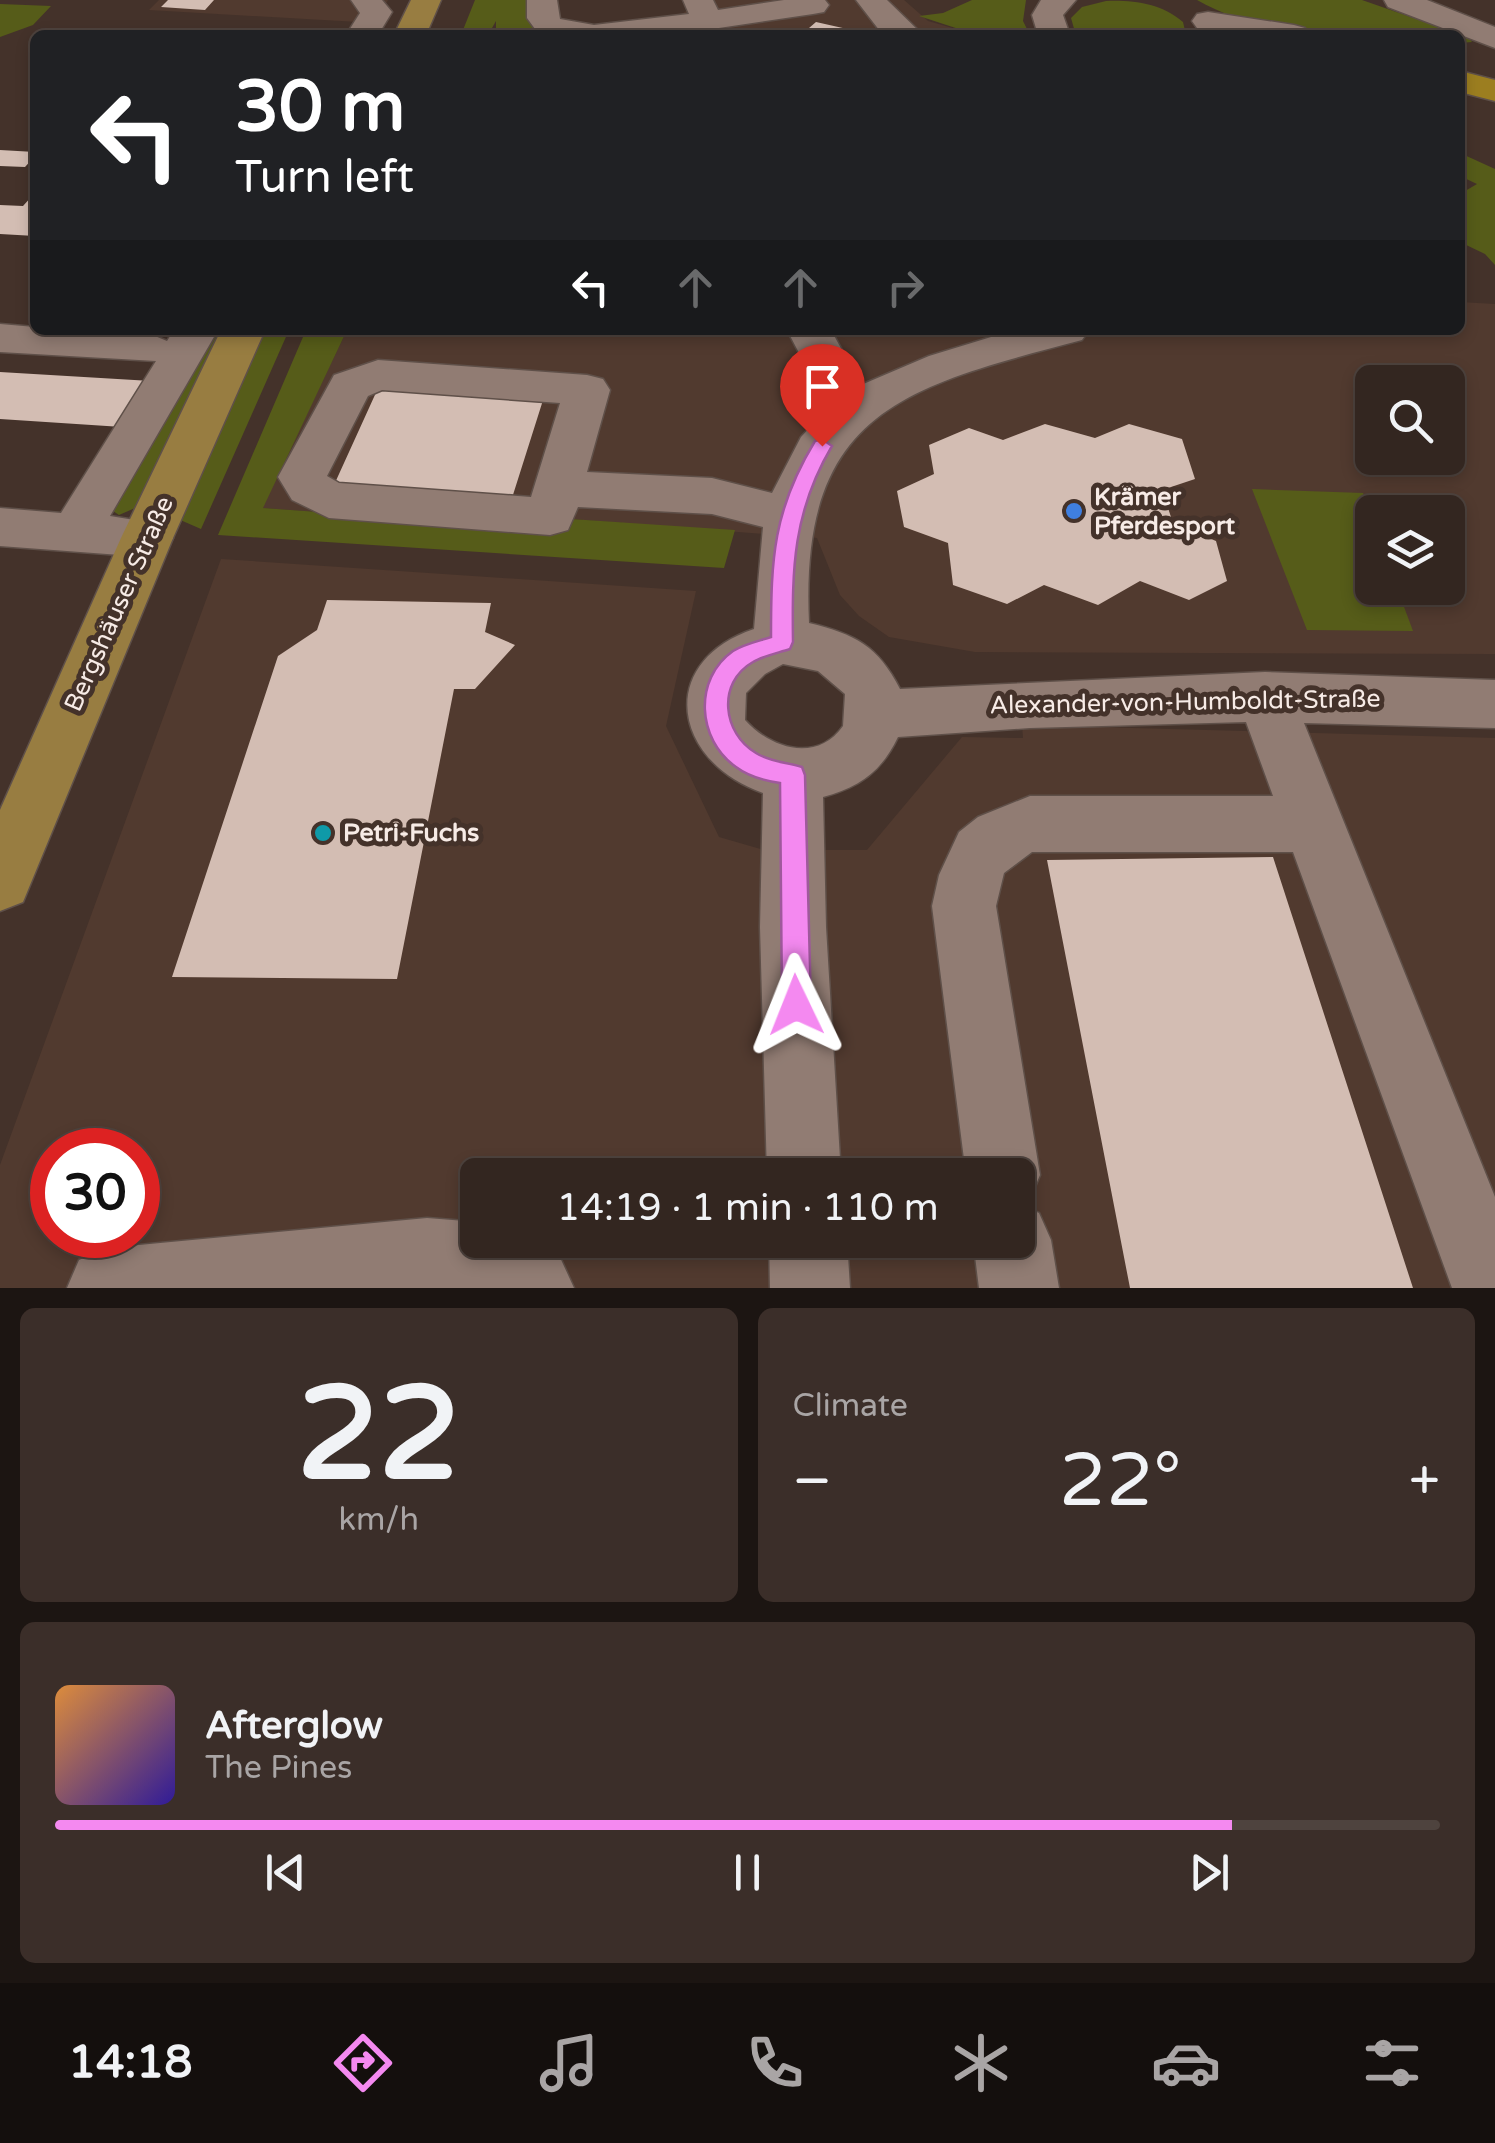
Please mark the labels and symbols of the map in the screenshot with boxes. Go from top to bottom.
pin [780,344,865,447]
place label: Krämer Pferdesport [1094,482,1235,541]
street label: Bergshäuser Straße [58,492,180,716]
marker: Krämer Pferdesport [1063,500,1085,522]
street label: Alexander-von-Humboldt-Straße [989,684,1381,720]
place label: Petri-Fuchs [343,818,479,848]
marker: Petri-Fuchs [312,822,334,844]
position arrow [744,953,848,1057]
speed limit sign: 30 [30,1128,160,1258]

